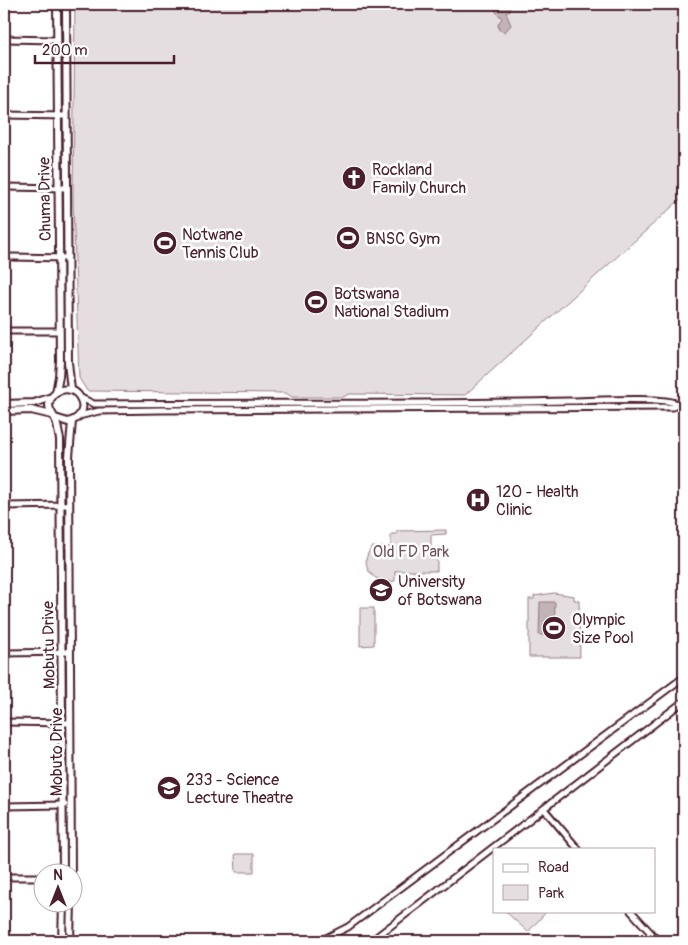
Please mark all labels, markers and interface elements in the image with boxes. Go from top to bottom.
scale bar [35,32,174,64]
text: 200 m [42,41,87,60]
street label: Chuma Drive [34,157,56,241]
place label: Rockland Family Church [372,160,466,198]
church icon: Rockland Family Church [341,165,367,191]
place label: Notwane Tennis Club [182,225,259,263]
sports icon: BNSC Gym [335,225,361,251]
place label: BNSC Gym [366,229,440,249]
sports icon: Notwane Tennis Club [152,230,178,256]
place label: Botswana National Stadium [334,284,449,322]
sports icon: Botswana National Stadium [303,289,329,315]
place label: 120 - Health Clinic [496,482,578,520]
hospital icon: 120 - Health Clinic [465,487,491,513]
park label: Old FD Park [373,542,450,562]
place label: University of Botswana [398,572,482,610]
school or university icon: University of Botswana [368,577,394,603]
street label: Mobutu Drive [38,601,60,689]
place label: Olympic Size Pool [572,610,634,648]
sports icon: Olympic Size Pool [541,615,567,641]
street label: Mobuto Drive [47,708,67,796]
place label: 233 - Science Lecture Theatre [186,770,293,808]
school or university icon: 233 - Science Lecture Theatre [156,775,182,801]
legend [493,848,656,912]
text: Road [538,858,569,877]
north arrow [32,862,82,912]
text: N [53,867,63,884]
text: Park [538,884,565,903]

